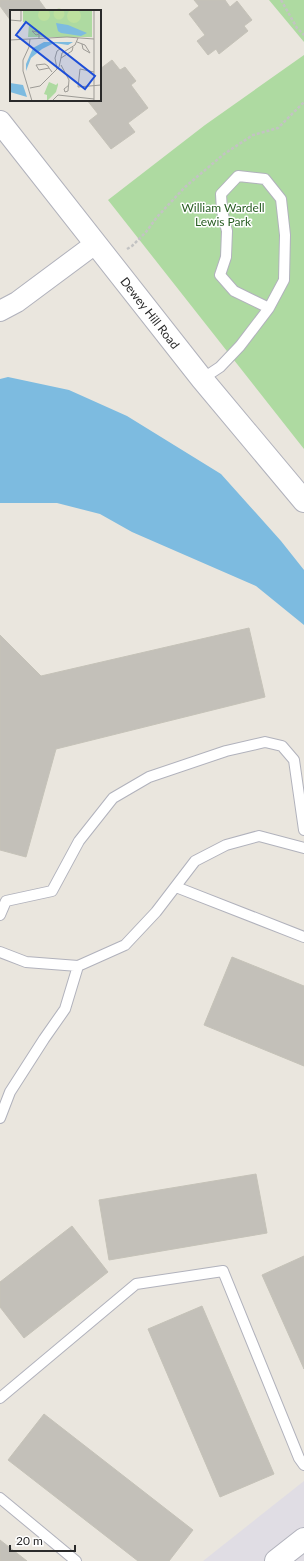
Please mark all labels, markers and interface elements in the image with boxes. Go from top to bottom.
inset map [10,10,101,101]
park label: William Wardell Lewis Park [181,200,265,229]
street label: Dewey Hill Road [117,274,183,352]
scale bar [10,1527,75,1553]
text: 20 m [16,1533,43,1548]

